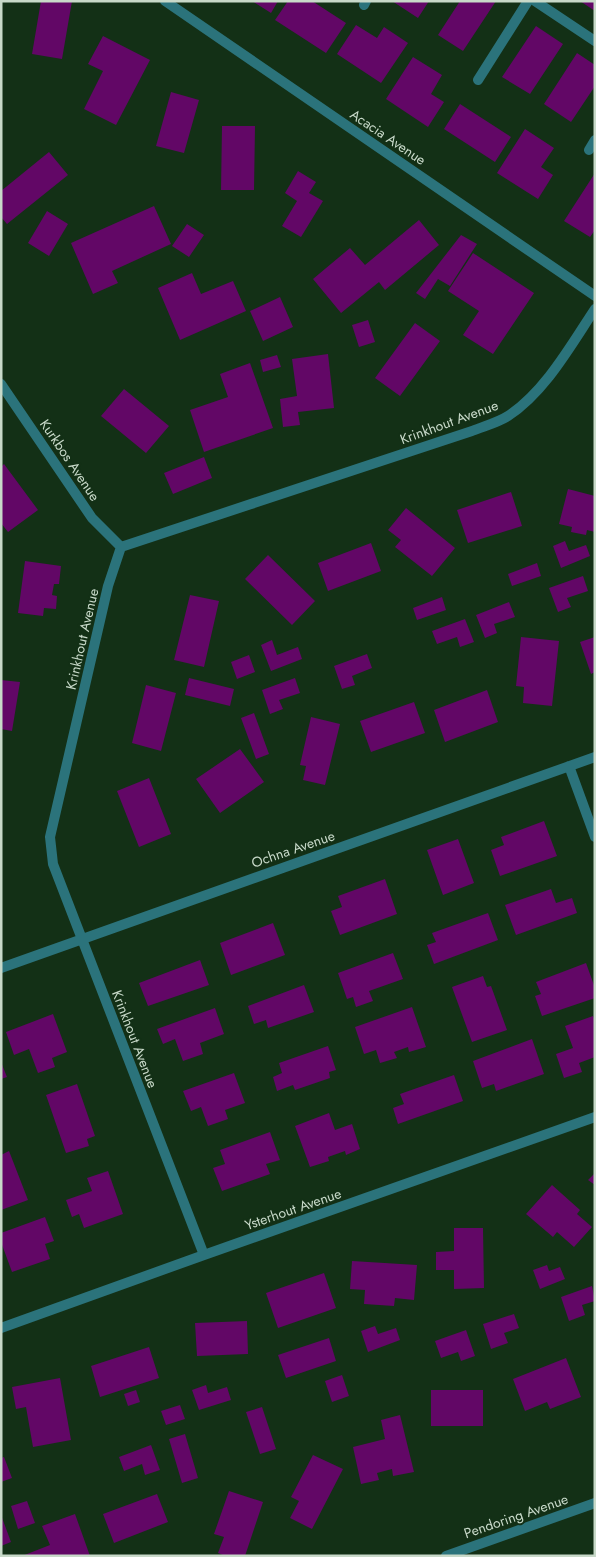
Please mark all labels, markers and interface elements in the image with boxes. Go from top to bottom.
street label: Acacia Avenue [346,104,430,170]
street label: Krinkhout Avenue [397,395,501,449]
street label: Kurkbos Avenue [35,415,105,505]
street label: Krinkhout Avenue [61,586,103,692]
street label: Ochna Avenue [249,825,337,873]
street label: Krinkhout Avenue [107,987,163,1091]
street label: Ysterhout Avenue [242,1183,344,1235]
street label: Pendoring Avenue [461,1489,571,1543]

